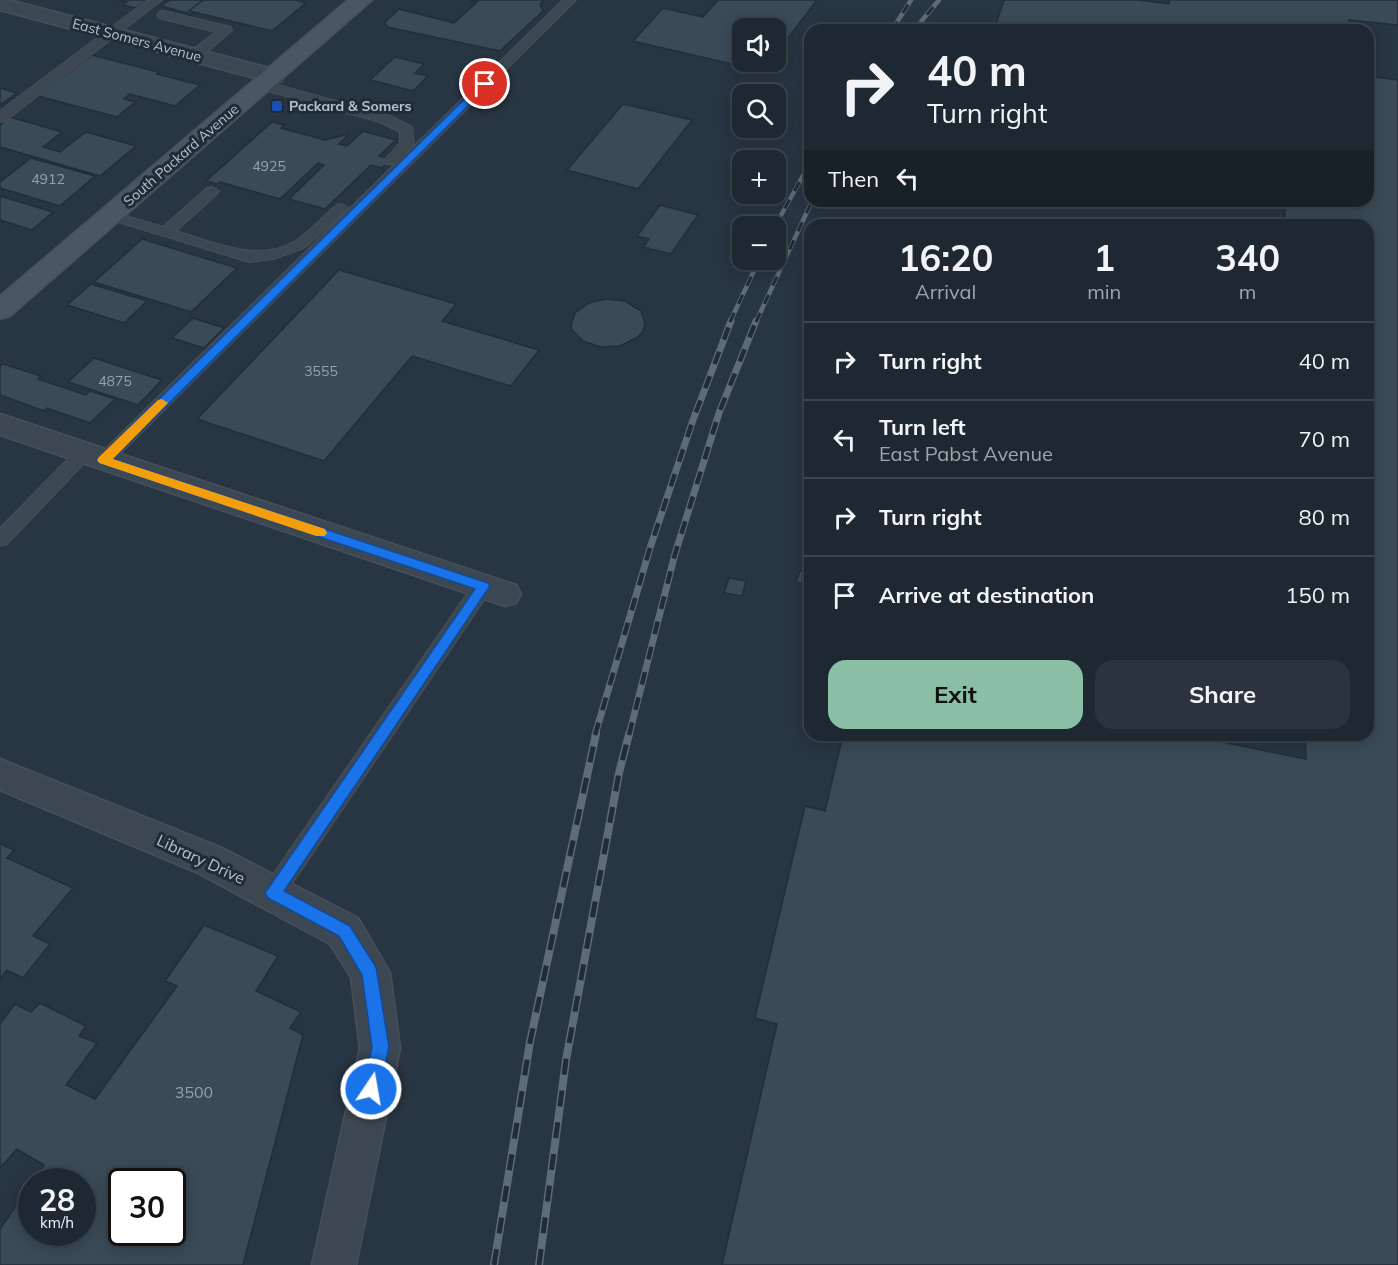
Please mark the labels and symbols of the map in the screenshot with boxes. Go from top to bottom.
street label: East Somers Avenue [70,14,204,66]
pin [459,58,510,109]
place label: Packard & Somers [289,97,411,115]
marker: Packard & Somers [270,99,284,113]
street label: South Packard Avenue [120,100,242,210]
house number: 4925 [252,157,286,175]
house number: 4912 [31,170,65,188]
house number: 3555 [304,362,338,380]
house number: 4875 [98,372,132,390]
street label: Library Drive [154,830,248,888]
position arrow [339,1057,403,1121]
house number: 3500 [175,1082,213,1102]
speed limit sign: 30 [108,1168,186,1246]

